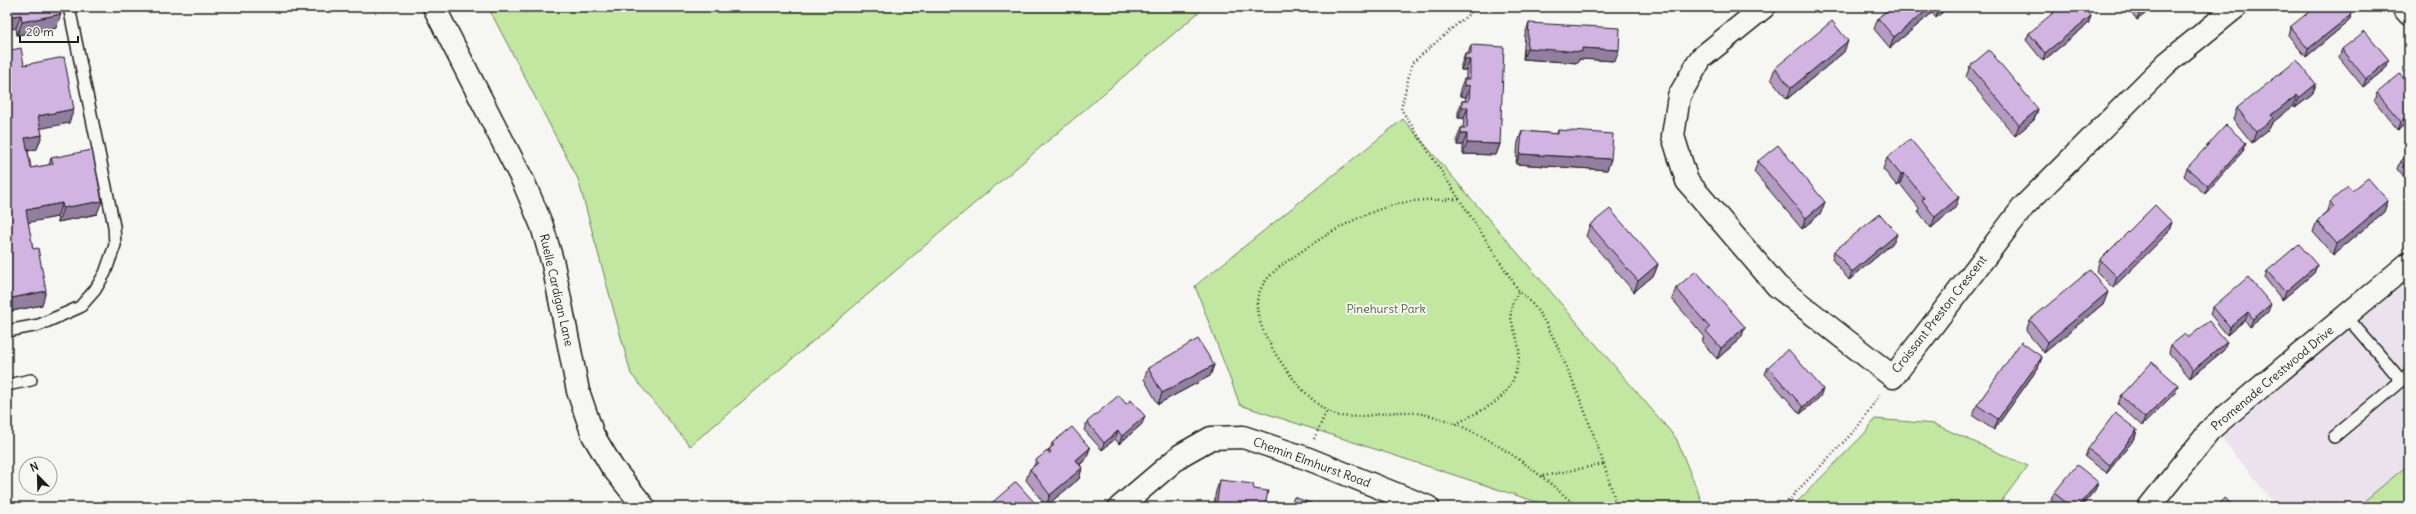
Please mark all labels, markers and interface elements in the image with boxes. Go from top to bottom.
scale bar [20,18,78,44]
text: 20 m [26,24,54,39]
street label: Ruelle Cardigan Lane [537,232,577,348]
street label: Croissant Preston Crescent [1888,252,1990,376]
park label: Pinehurst Park [1346,301,1426,316]
street label: Promenade Crestwood Drive [2208,322,2336,434]
street label: Chemin Elmhurst Road [1251,434,1373,490]
north arrow [18,456,58,496]
text: N [28,459,40,475]

